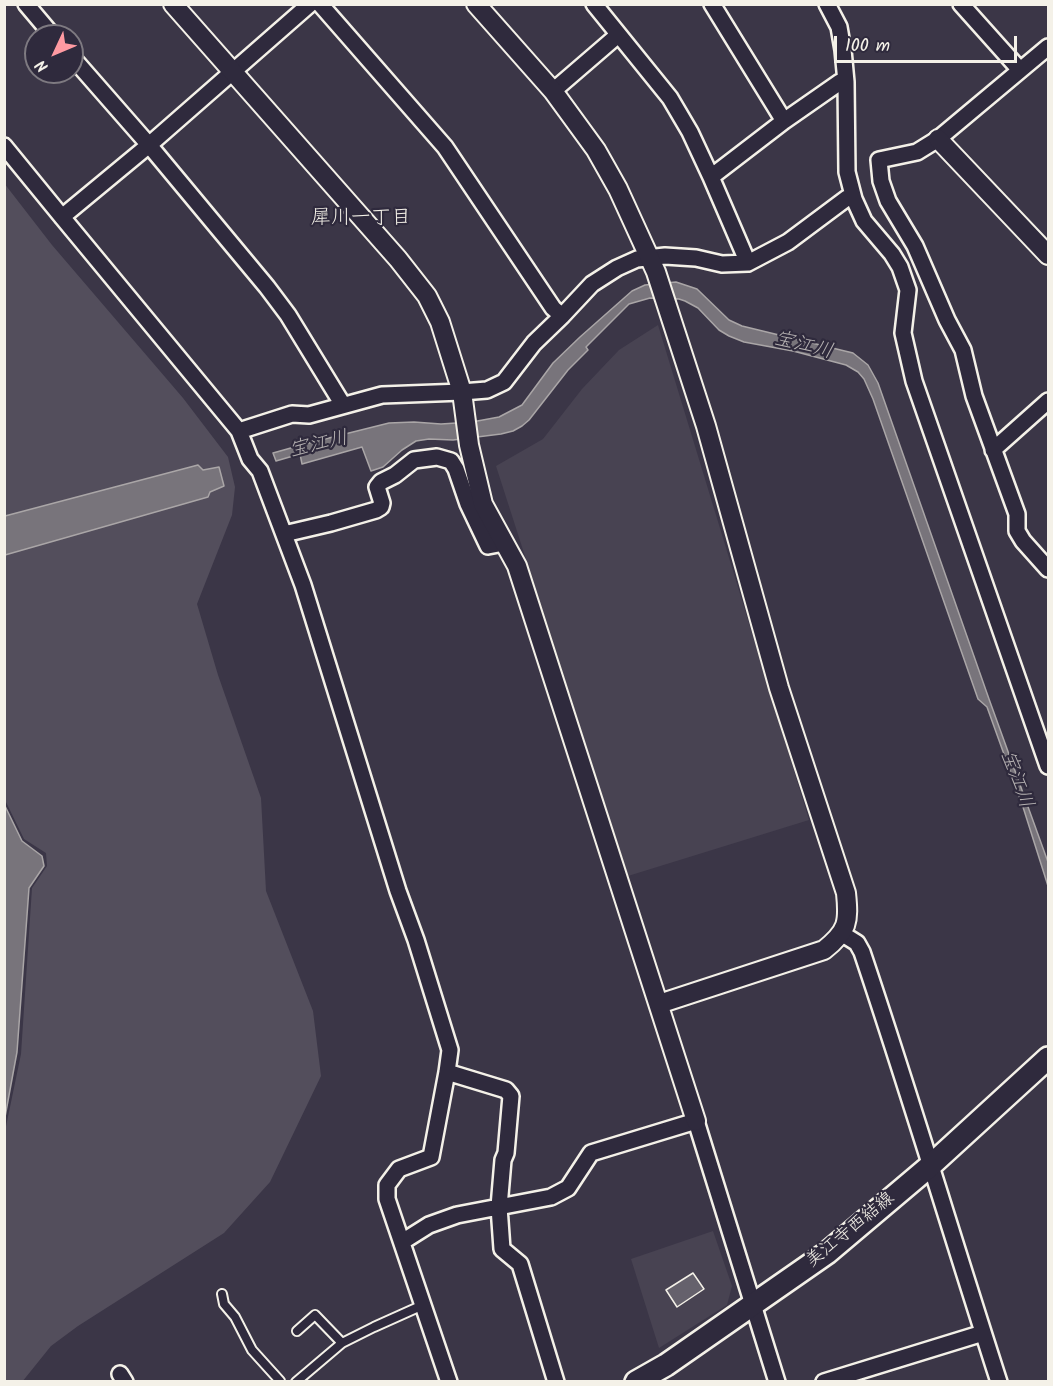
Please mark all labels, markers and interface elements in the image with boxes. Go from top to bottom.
north arrow [24,24,84,84]
scale bar [837,24,1020,62]
text: 100 m [845,32,890,61]
text: N [30,53,55,78]
district label: 犀川一丁目 [311,208,411,232]
water label: 宝江川 [771,328,835,366]
water label: 宝江川 [287,428,351,464]
water label: 宝江川 [993,748,1037,812]
street label: 美江寺西結線 [802,1189,900,1273]

